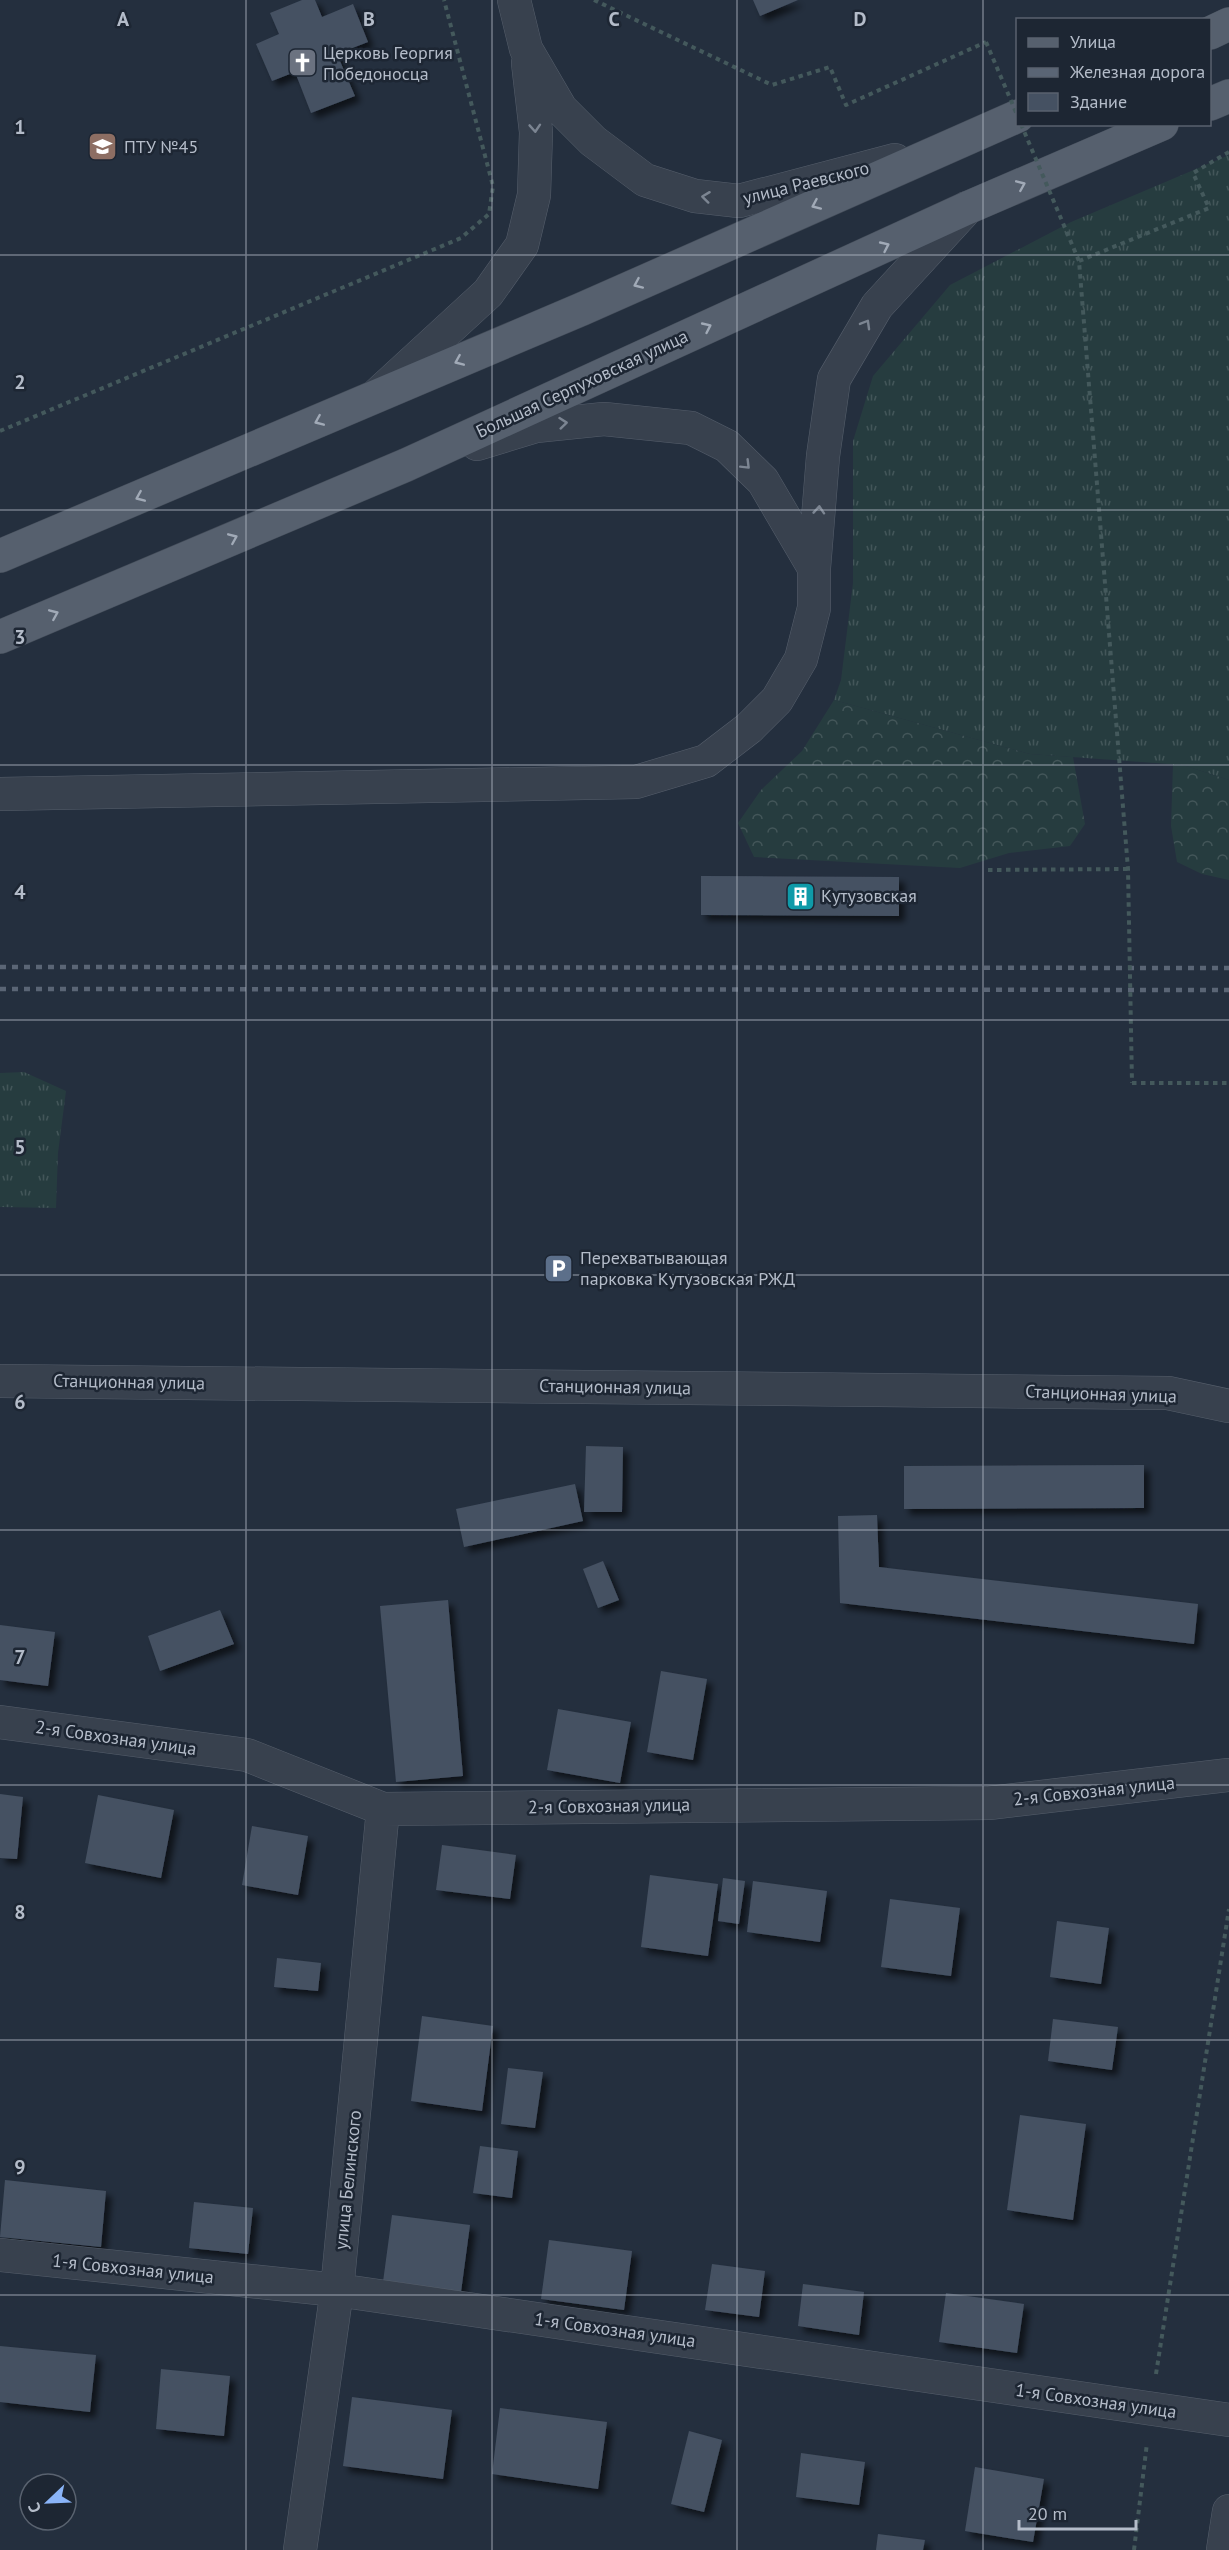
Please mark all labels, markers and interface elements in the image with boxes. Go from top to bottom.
text: A [117,6,130,32]
text: B [363,6,375,32]
text: C [608,6,620,32]
text: D [854,6,867,32]
legend [1016,18,1211,126]
text: Улица [1070,30,1116,53]
place label: Церковь Георгия Победоносца [323,41,453,85]
church icon: Церковь Георгия Победоносца [286,47,318,79]
text: Железная дорога [1069,60,1205,83]
text: Здание [1070,90,1127,113]
text: 1 [14,114,26,140]
one-way arrow [529,124,542,133]
school or university icon: ПТУ №45 [87,131,119,163]
place label: ПТУ №45 [124,135,198,158]
street label: улица Раевского [740,156,871,209]
one-way arrow [1014,180,1025,192]
one-way arrow [702,191,711,204]
one-way arrow [812,197,823,209]
one-way arrow [878,241,889,253]
one-way arrow [633,276,644,288]
one-way arrow [859,320,870,331]
one-way arrow [701,322,712,334]
street label: Большая Серпуховская улица [472,324,691,443]
one-way arrow [454,354,465,366]
text: 2 [14,369,26,395]
one-way arrow [315,414,326,426]
one-way arrow [559,418,568,430]
one-way arrow [738,457,749,468]
one-way arrow [135,490,146,502]
one-way arrow [812,506,825,515]
one-way arrow [227,533,238,545]
one-way arrow [47,609,58,621]
text: 3 [14,624,26,650]
text: 4 [14,879,26,905]
building icon: Кутузовская [784,880,816,912]
place label: Кутузовская [821,884,917,907]
text: 5 [14,1134,26,1160]
place label: Перехватывающая парковка Кутузовская РЖД [580,1246,795,1290]
parking icon: Перехватывающая парковка Кутузовская РЖД [543,1252,575,1284]
street label: Станционная улица [53,1369,205,1394]
street label: Станционная улица [539,1374,691,1399]
street label: Станционная улица [1025,1379,1177,1408]
text: 6 [14,1389,26,1415]
text: 7 [14,1644,26,1670]
street label: 2-я Совхозная улица [34,1715,198,1760]
street label: 2-я Совхозная улица [1012,1771,1176,1810]
street label: 2-я Совхозная улица [528,1793,690,1818]
text: 8 [14,1899,26,1925]
street label: улица Белинского [329,2109,366,2251]
text: 9 [14,2154,26,2180]
street label: 1-я Совхозная улица [51,2249,215,2288]
street label: 1-я Совхозная улица [533,2307,697,2352]
street label: 1-я Совхозная улица [1014,2378,1178,2423]
north arrow [18,2472,78,2532]
scale bar [1019,2493,1136,2531]
text: С [23,2500,45,2516]
text: 20 m [1028,2502,1067,2525]

